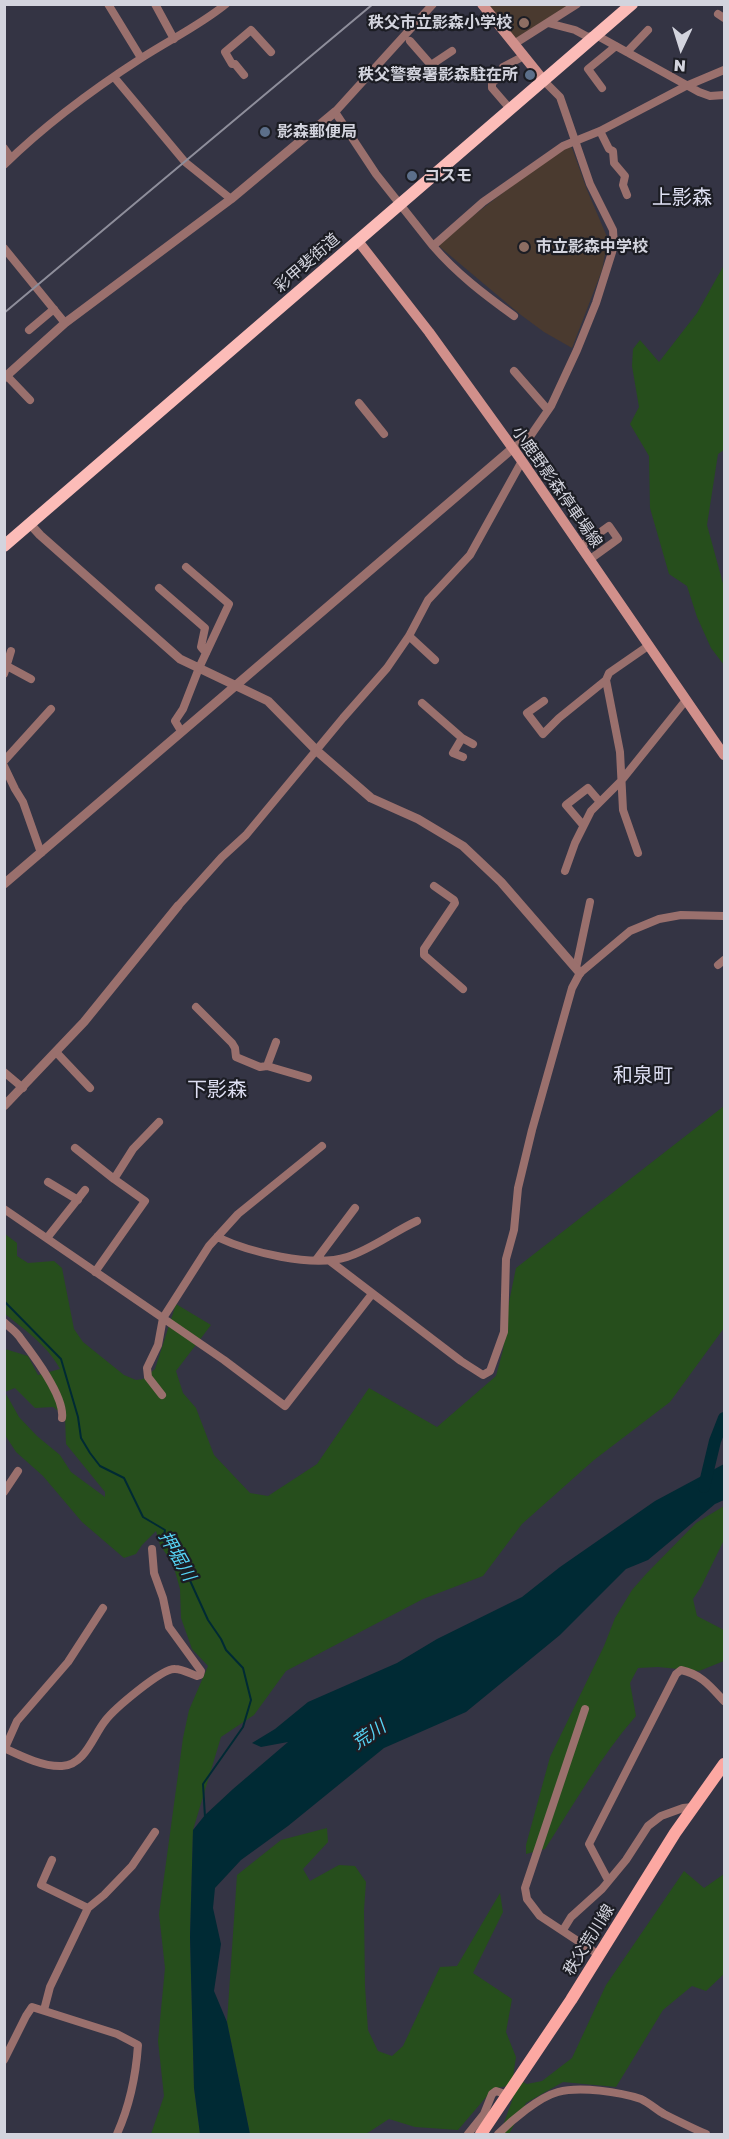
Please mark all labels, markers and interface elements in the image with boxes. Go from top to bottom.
place label: 秩父市立影森小学校 [368,13,512,33]
marker: 秩父市立影森小学校 [517,16,531,30]
north arrow [651,18,711,78]
text: N [673,56,687,76]
place label: 秩父警察署影森駐在所 [358,65,518,85]
marker: 秩父警察署影森駐在所 [523,68,537,82]
place label: 影森郵便局 [277,122,357,142]
marker: 影森郵便局 [258,125,272,139]
place label: コスモ [424,166,472,186]
marker: コスモ [405,169,419,183]
district label: 上影森 [652,186,712,210]
street label: 彩甲斐街道 [271,230,343,296]
place label: 市立影森中学校 [536,237,648,257]
marker: 市立影森中学校 [517,240,531,254]
street label: 小鹿野影森停車場線 [508,423,606,551]
district label: 和泉町 [613,1064,673,1088]
district label: 下影森 [187,1078,247,1102]
water label: 押堀川 [154,1527,200,1585]
water label: 荒川 [348,1716,390,1754]
street label: 秩父荒川線 [560,1901,618,1979]

